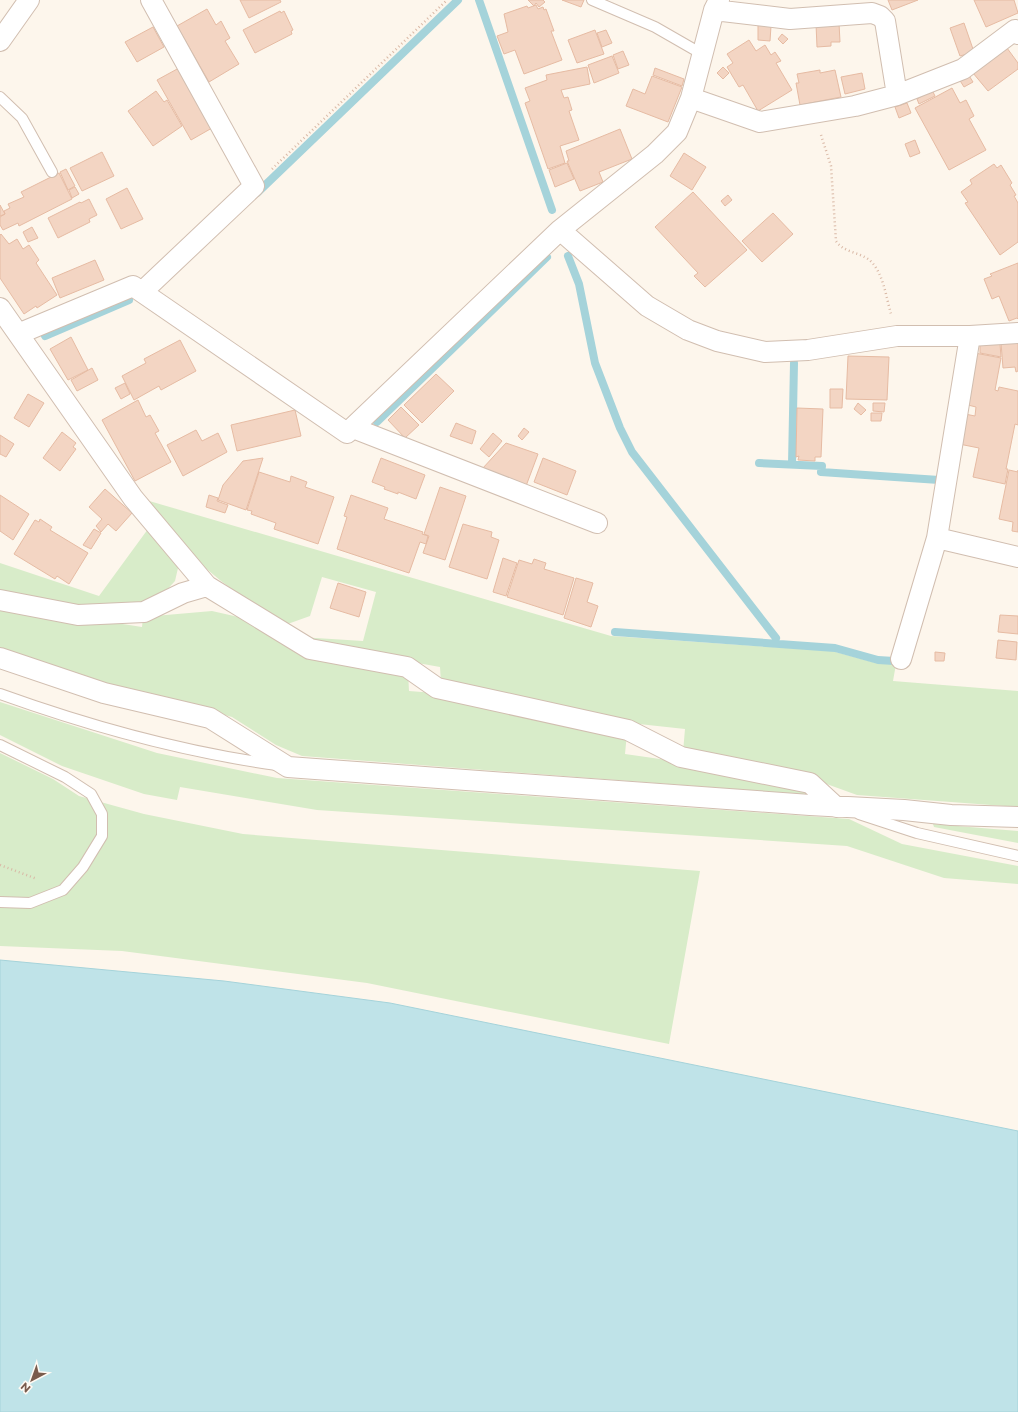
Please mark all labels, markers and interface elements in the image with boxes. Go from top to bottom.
north arrow [12,1360,52,1400]
text: N [17,1379,33,1396]

